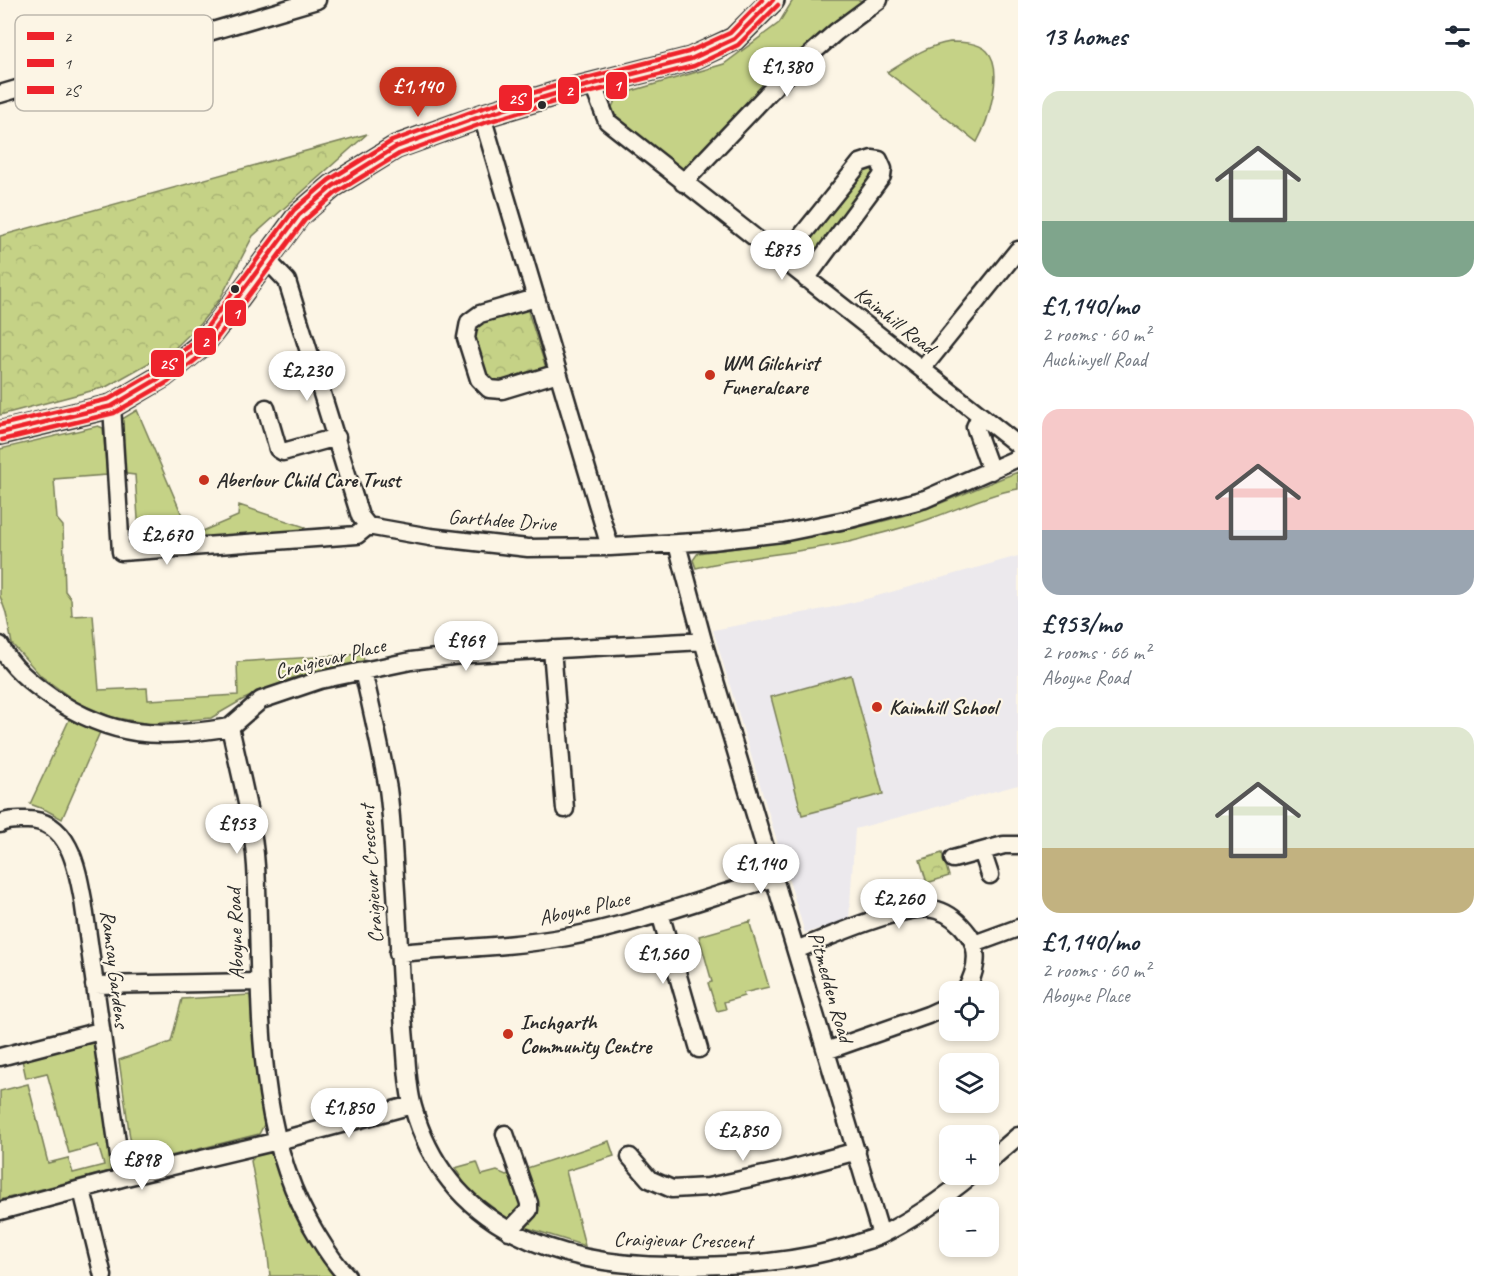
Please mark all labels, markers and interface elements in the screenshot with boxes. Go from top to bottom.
legend [15,15,213,111]
text: 13 homes [1042,20,1127,53]
icon: filters [1441,20,1474,53]
text: 2 [64,27,73,47]
pin: £1,380 [738,47,836,98]
text: 1 [64,54,72,74]
text: £1,380 [763,54,811,79]
pin: £1,140 [369,67,467,118]
line badge: 1 [605,71,628,100]
text: £1,140 [394,74,442,99]
line badge: 2 [557,76,580,105]
text: 1 [613,76,622,96]
text: 2S [64,81,82,101]
text: 2 [565,81,574,101]
line badge: 2S [498,84,533,112]
text: 2S [508,89,528,109]
unlabelled marker [536,99,548,111]
icon: home [1204,130,1312,238]
pin: £875 [746,230,818,281]
text: £875 [764,237,800,262]
street label: Kaimhill Road [849,280,943,362]
unlabelled marker [229,283,241,295]
text: £1,140/mo [1042,289,1139,322]
line badge: 1 [224,299,247,327]
text: 1 [232,304,241,324]
text: 2 rooms · 60 m² [1042,322,1150,347]
line badge: 2 [193,327,217,356]
text: 2 [201,332,210,352]
text: Auchinyell Road [1042,347,1147,372]
line badge: 2S [150,349,185,378]
place label: WM Gilchrist Funeralcare [722,350,822,400]
pin: £2,230 [258,351,356,402]
text: 2S [159,354,179,374]
text: £2,230 [283,358,331,383]
marker: WM Gilchrist Funeralcare [703,368,717,382]
icon: home [1204,448,1312,556]
place label: Aberlour Child Care Trust [216,467,403,493]
marker: Aberlour Child Care Trust [197,473,211,487]
street label: Garthdee Drive [447,503,558,537]
pin: £2,670 [118,515,216,566]
text: £2,670 [142,522,192,547]
text: £953/mo [1042,607,1121,640]
pin: £969 [430,621,502,672]
text: £969 [448,628,484,653]
street label: Craigievar Place [272,631,390,684]
text: 2 rooms · 66 m² [1042,640,1150,665]
text: Aboyne Road [1042,665,1129,690]
place label: Kaimhill School [889,694,1002,720]
marker: Kaimhill School [870,700,884,714]
icon: home [1204,766,1312,874]
street label: Craigievar Crescent [353,801,389,944]
pin: £953 [201,804,273,855]
text: £953 [219,811,255,836]
pin: £1,140 [712,844,810,895]
text: £1,140 [737,851,785,876]
pin: £2,260 [850,879,948,930]
street label: Aboyne Road [220,884,250,980]
street label: Aboyne Place [536,885,634,931]
text: £2,260 [874,886,924,911]
street label: Ramsay Gardens [95,909,135,1031]
text: £1,140/mo [1042,925,1139,958]
street label: Pitmedden Road [803,929,860,1048]
pin: £1,560 [614,934,712,985]
text: £1,560 [638,941,688,966]
text: 2 rooms · 60 m² [1042,958,1150,983]
map controls [939,981,999,1257]
button: locate [939,981,999,1041]
text: Aboyne Place [1042,983,1130,1008]
place label: Inchgarth Community Centre [520,1009,653,1060]
marker: Inchgarth Community Centre [501,1027,515,1041]
button: layers [939,1053,999,1113]
pin: £1,850 [300,1088,398,1139]
text: £1,850 [325,1095,373,1120]
pin: £2,850 [694,1111,792,1162]
text: £2,850 [719,1118,767,1143]
button: + [939,1125,999,1185]
pin: £898 [106,1140,178,1191]
text: £898 [124,1147,160,1172]
button: − [939,1197,999,1257]
street label: Craigievar Crescent [613,1226,756,1254]

